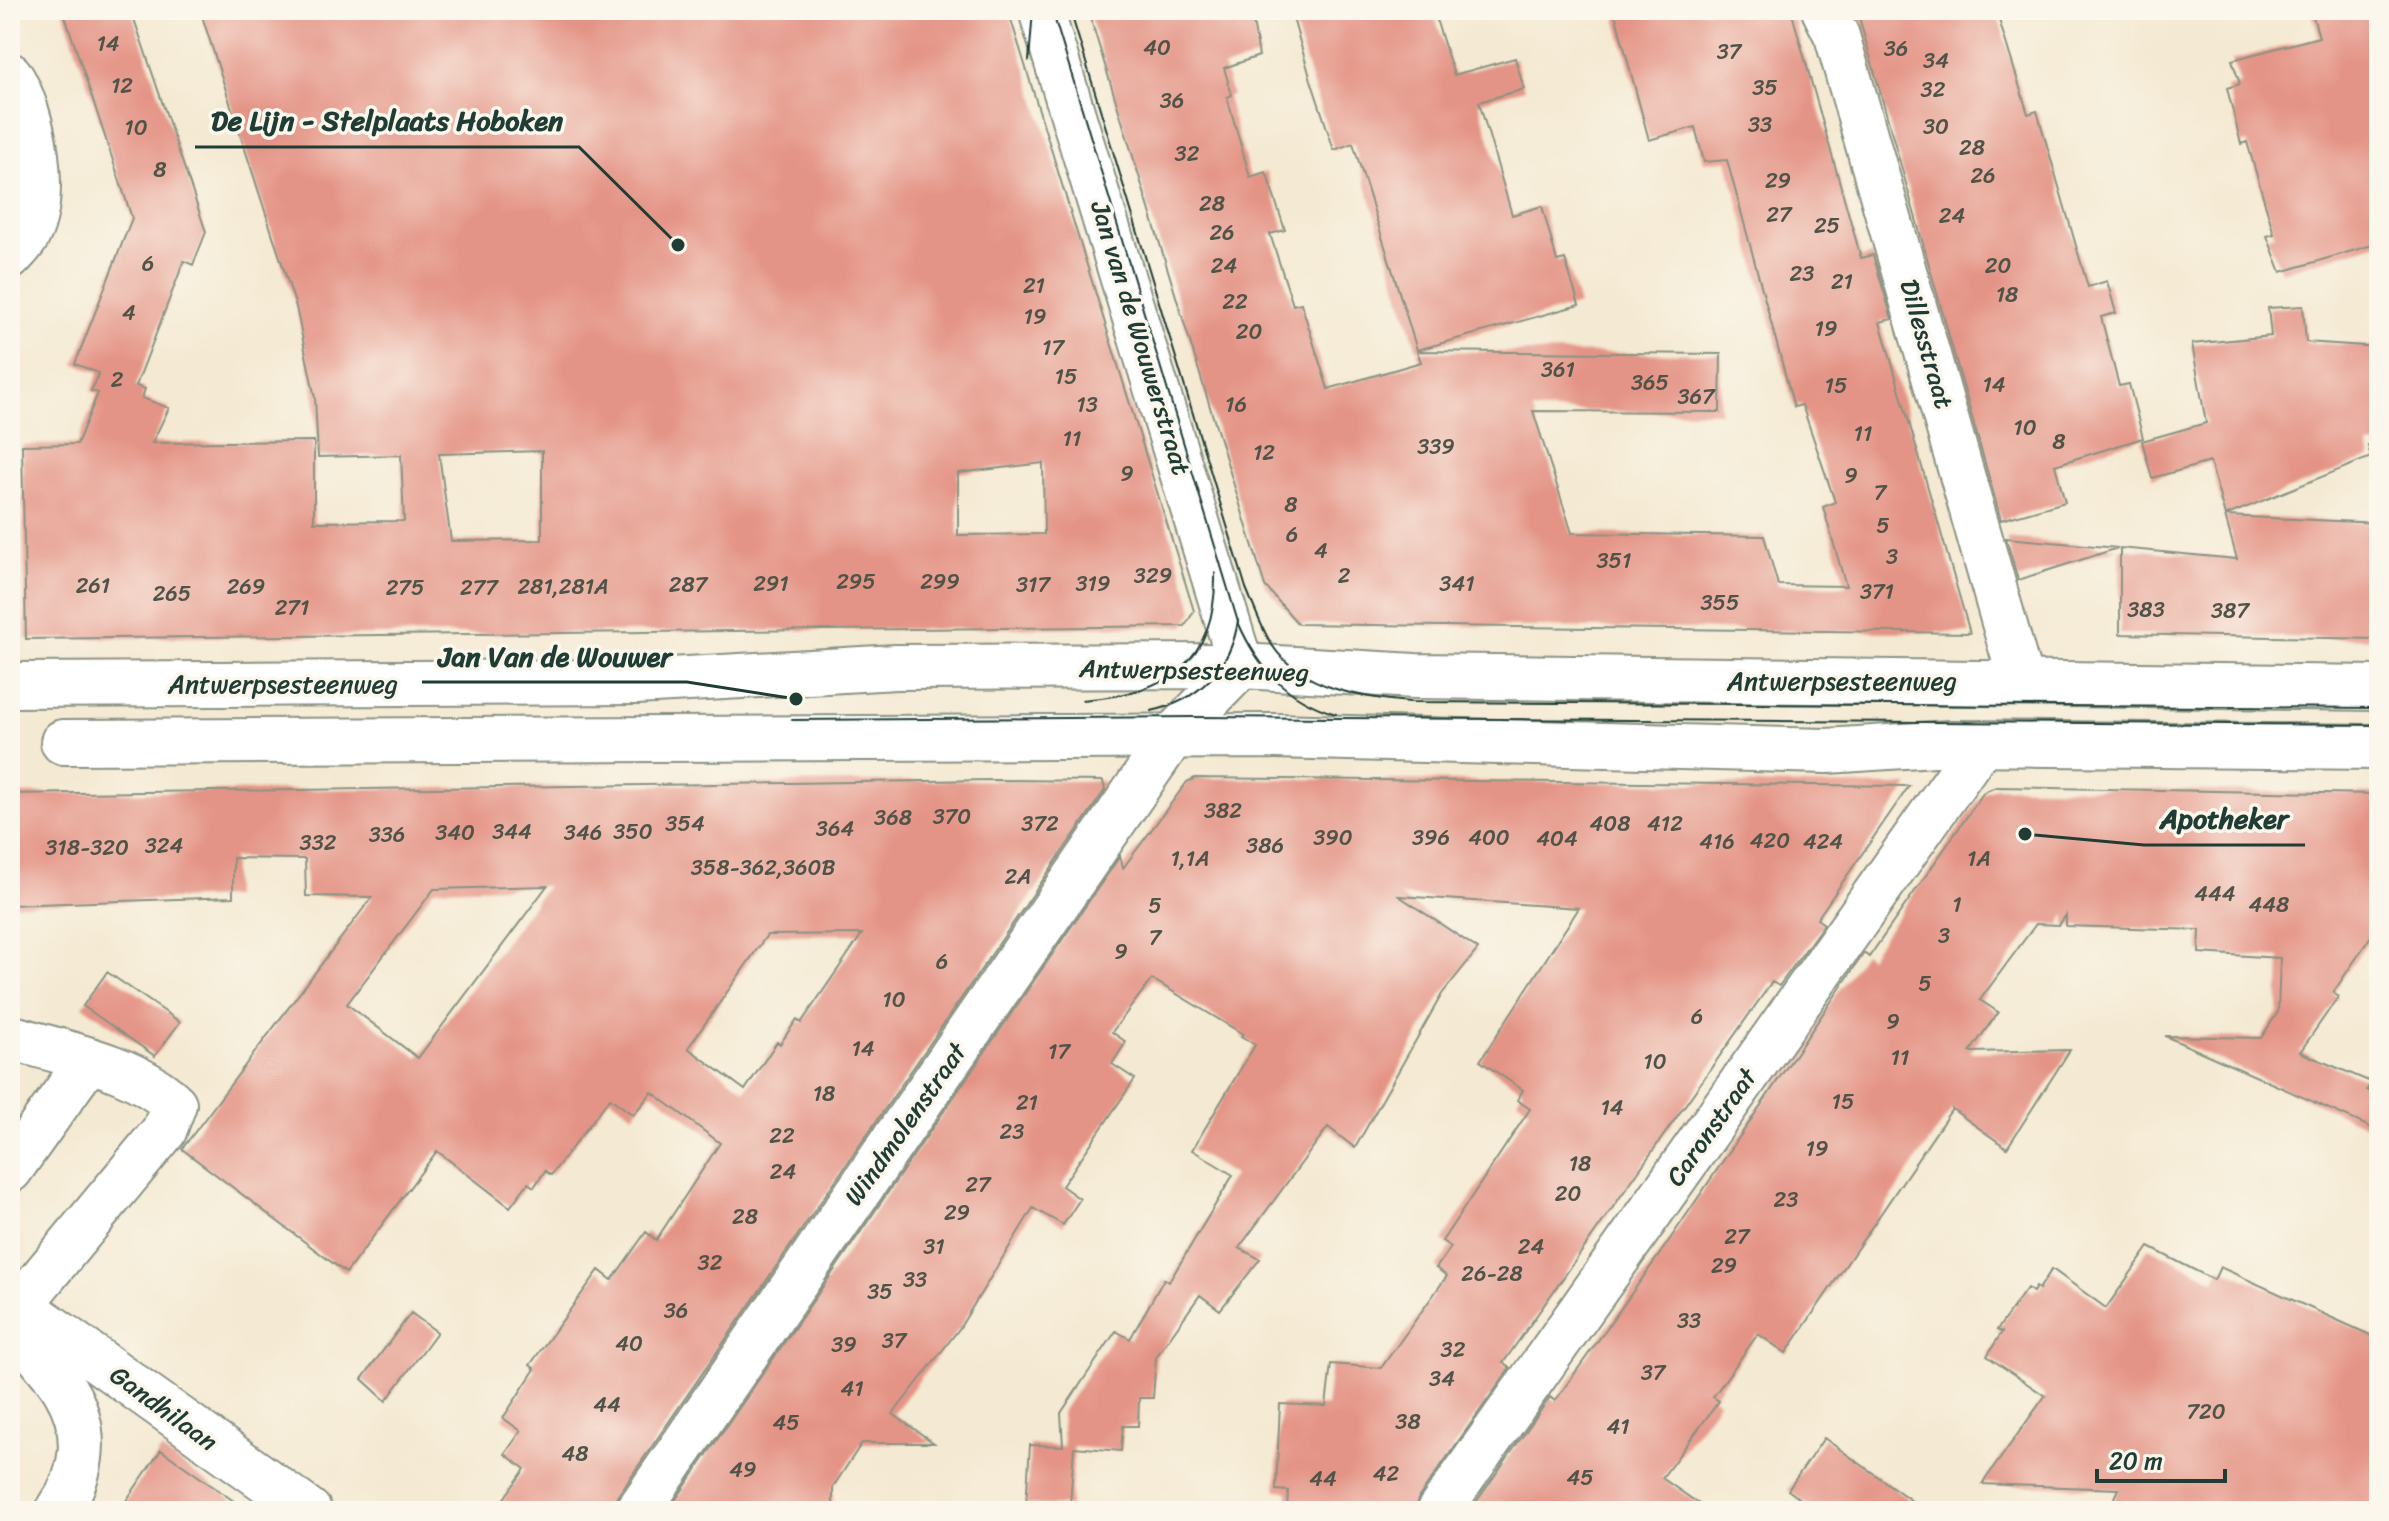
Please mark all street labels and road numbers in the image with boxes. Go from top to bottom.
street label: Jan van de Wouwerstraat [1077,194,1205,481]
street label: Dillesstraat [1887,274,1967,414]
street label: Antwerpsesteenweg [1078,645,1309,695]
street label: Antwerpsesteenweg [1726,658,1957,704]
street label: Antwerpsesteenweg [167,661,398,707]
street label: Windmolenstraat [831,1031,980,1216]
street label: Caronstraat [1653,1057,1770,1196]
street label: Gandhilaan [100,1353,228,1463]

